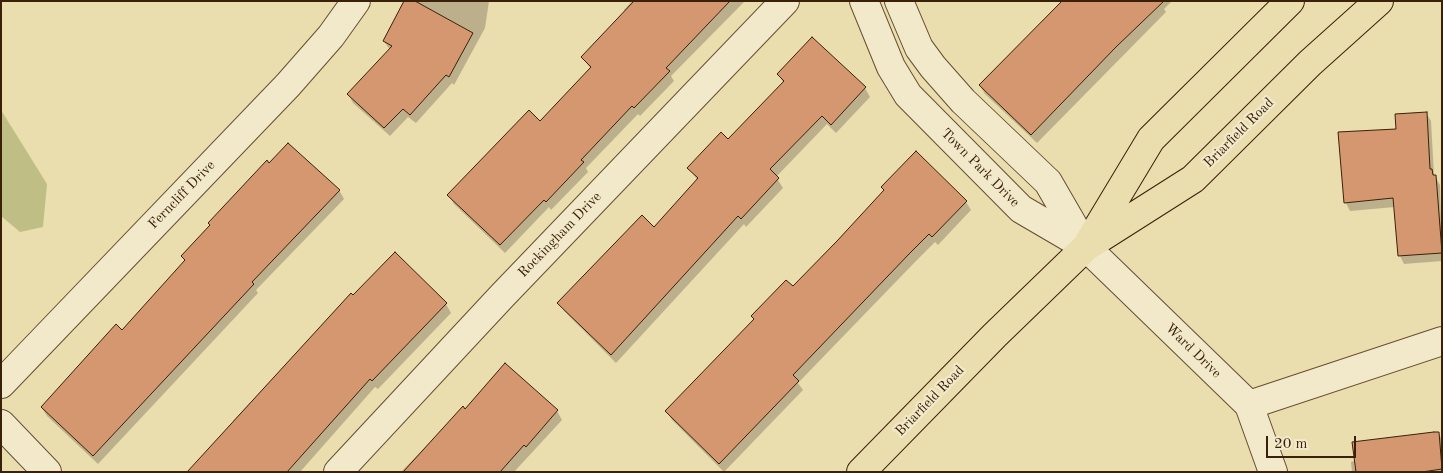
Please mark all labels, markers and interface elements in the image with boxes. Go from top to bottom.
street label: Briarfield Road [1201,95,1277,171]
street label: Town Park Drive [937,125,1023,211]
street label: Ferncliff Drive [145,157,219,233]
street label: Rockingham Drive [515,189,605,281]
street label: Ward Drive [1162,320,1224,382]
street label: Briarfield Road [892,362,968,440]
scale bar [1268,426,1358,458]
text: 20 m [1274,437,1308,452]

